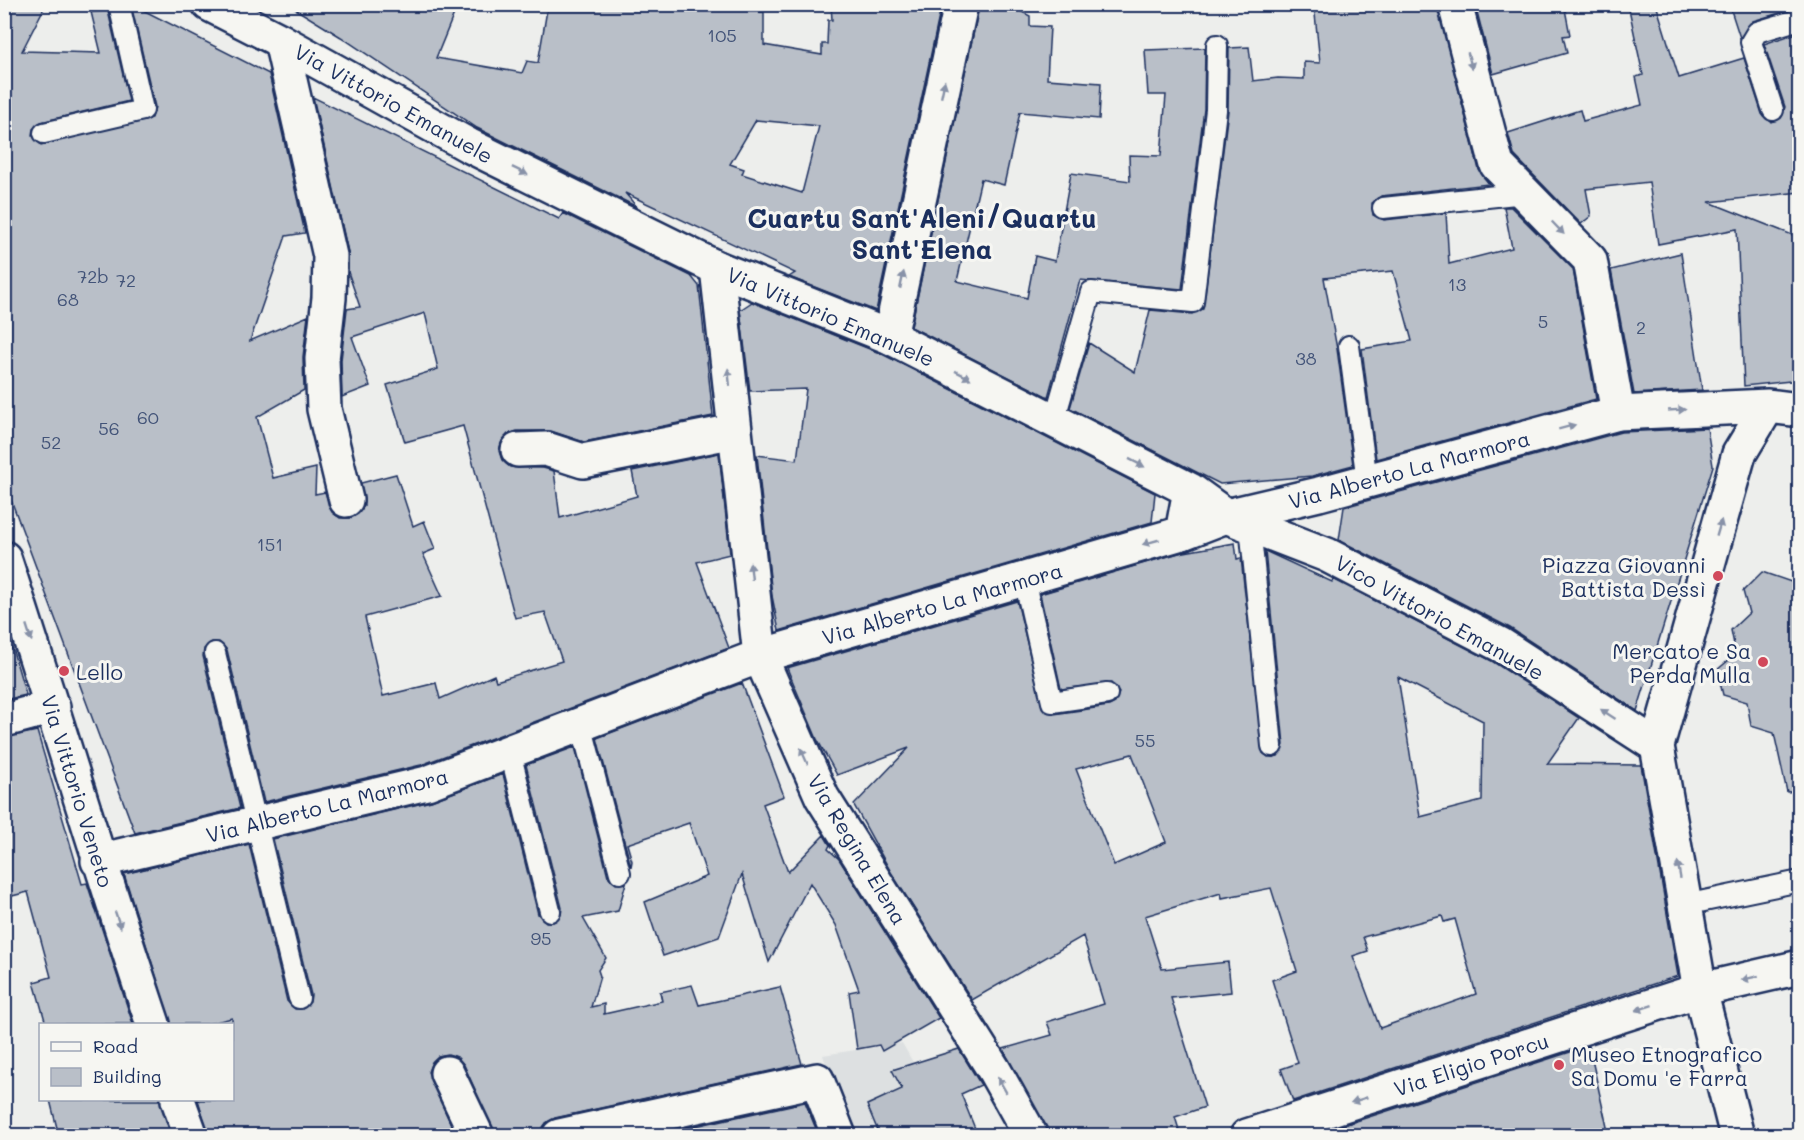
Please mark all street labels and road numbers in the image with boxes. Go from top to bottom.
street label: Via Vittorio Emanuele [290,37,498,169]
street label: Via Vittorio Emanuele [723,260,939,372]
street label: Via Alberto La Marmora [1285,424,1533,514]
street label: Vico Vittorio Emanuele [1331,548,1549,686]
street label: Via Alberto La Marmora [819,556,1065,650]
street label: Via Vittorio Veneto [36,692,120,890]
street label: Via Alberto La Marmora [203,762,451,848]
street label: Via Regina Elena [802,769,914,929]
street label: Via Eligio Porcu [1390,1026,1552,1102]

